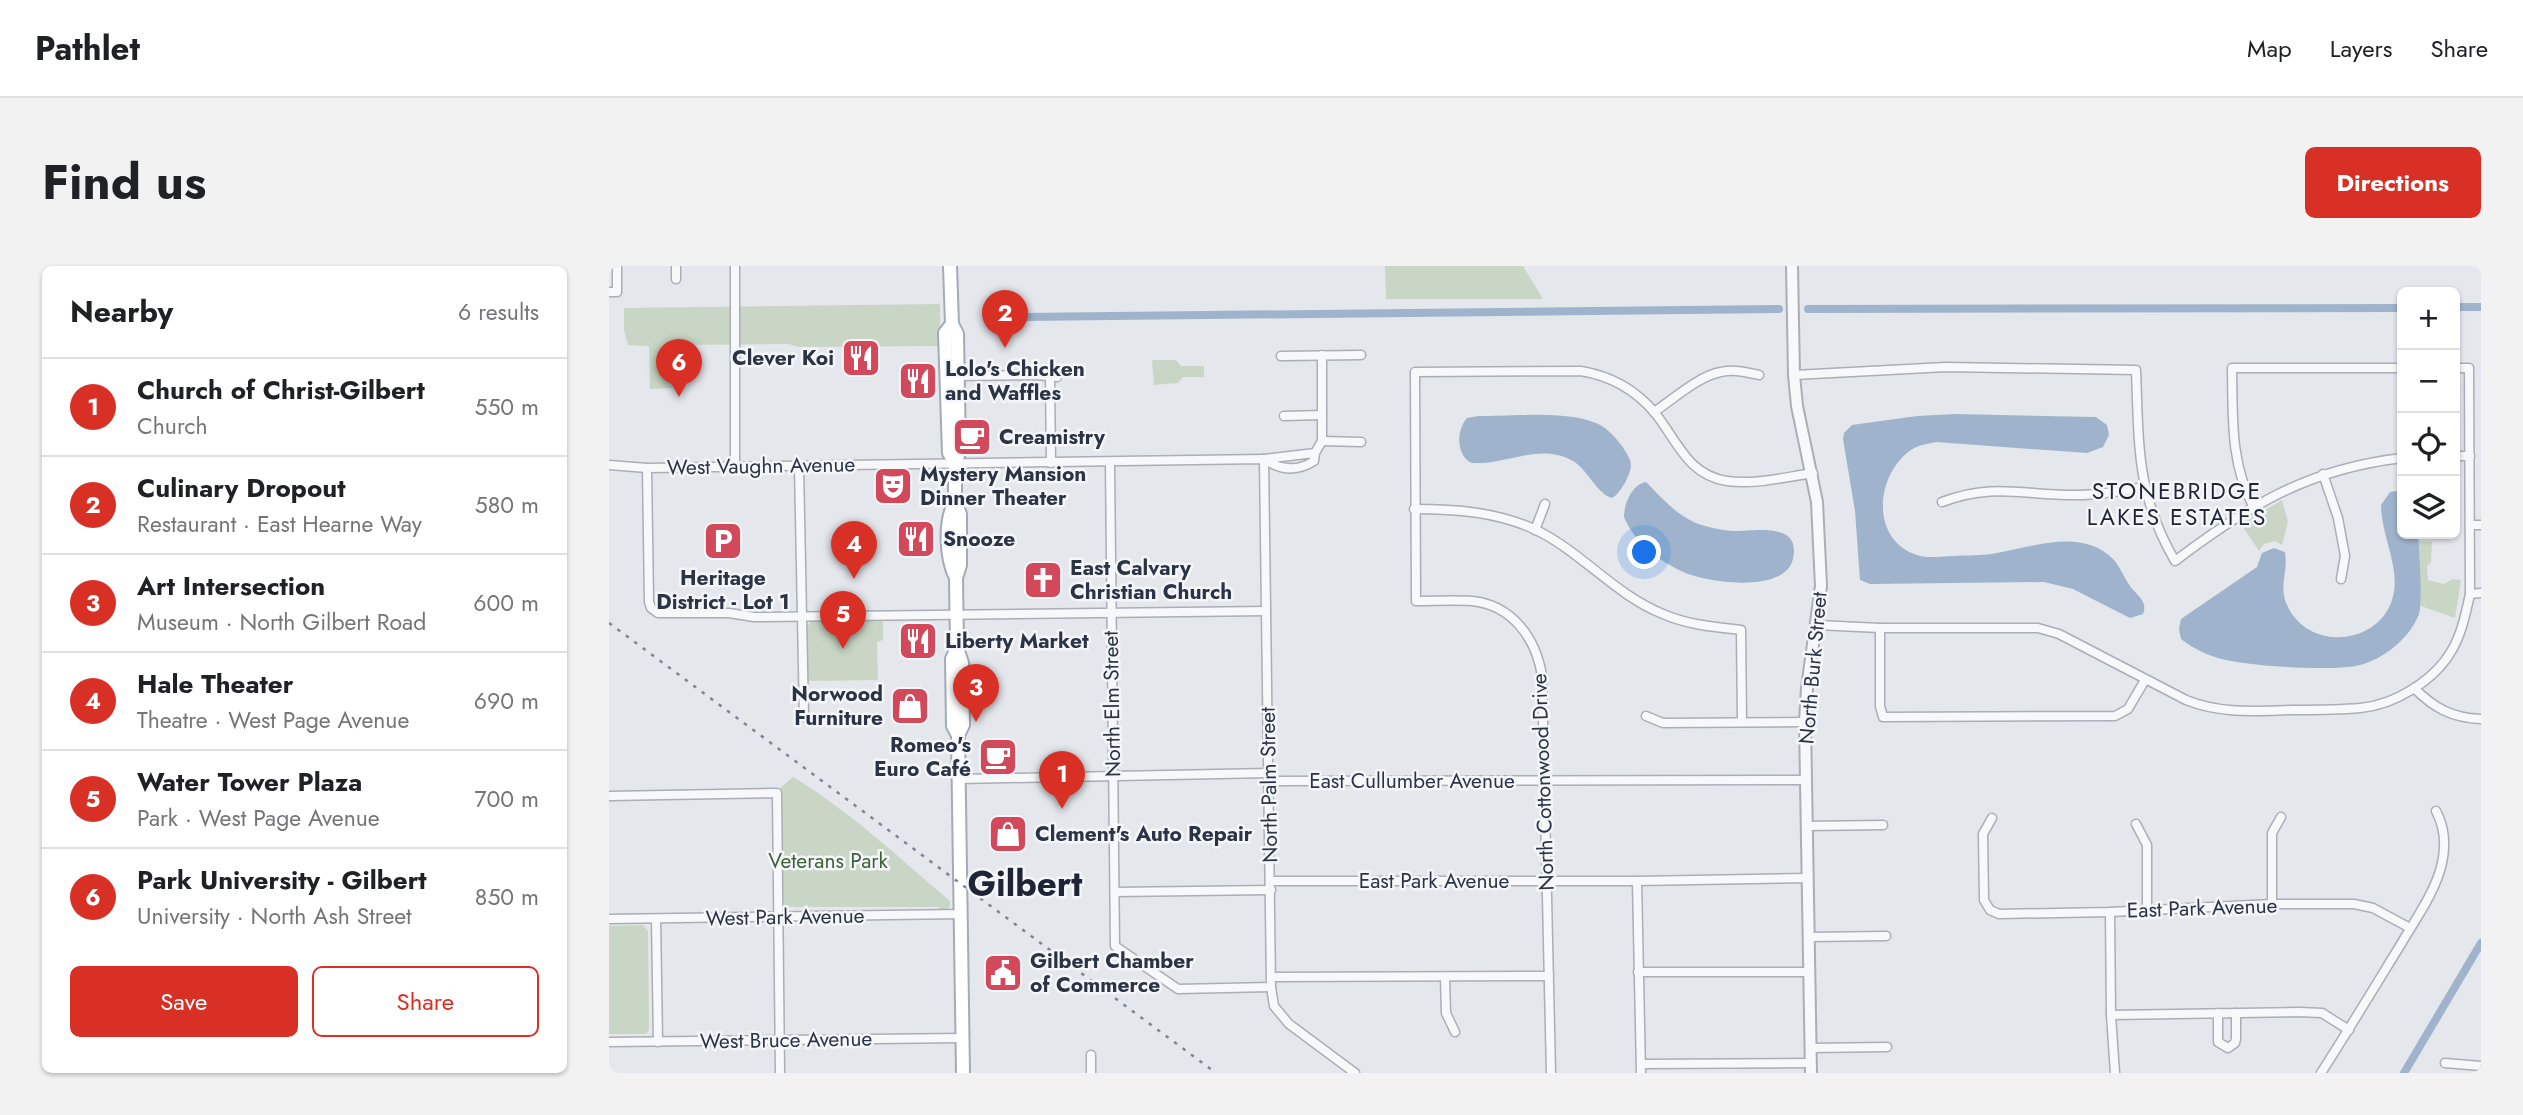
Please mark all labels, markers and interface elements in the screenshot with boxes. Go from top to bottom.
text: Pathlet [35,25,140,72]
text: Map [2247,31,2292,66]
text: Layers [2330,31,2392,66]
text: Share [2430,31,2488,66]
text: Find us [42,147,206,217]
button: Directions [2305,147,2481,218]
map controls [2397,287,2460,539]
button: + [2397,287,2460,350]
text: Nearby [70,290,173,333]
pin: 2 [982,290,1028,348]
text: 6 results [458,295,539,329]
restaurant icon: Clever Koi [840,337,882,379]
pin: 6 [656,339,702,397]
place label: Clever Koi [732,343,834,373]
button: − [2397,350,2460,413]
place label: Lolo's Chicken and Waffles [945,354,1085,408]
restaurant icon: Lolo's Chicken and Waffles [897,360,939,402]
text: Church of Christ-Gilbert [137,371,425,409]
text: 1 [87,390,99,424]
text: 550 m [474,390,539,424]
text: Church [137,409,208,443]
button: locate [2397,413,2460,476]
cafe icon: Creamistry [951,416,993,458]
place label: Creamistry [999,422,1106,452]
street label: West Vaughn Avenue [667,449,856,483]
place label: Mystery Mansion Dinner Theater [920,459,1086,513]
theatre icon: Mystery Mansion Dinner Theater [872,465,914,507]
text: Culinary Dropout [137,469,345,507]
district label: STONEBRIDGE LAKES ESTATES [2087,474,2267,534]
button: layers [2397,476,2460,539]
text: 2 [85,488,101,522]
text: 580 m [475,488,539,522]
text: Restaurant · East Hearne Way [137,507,422,541]
restaurant icon: Snooze [895,518,937,560]
parking icon: Heritage District - Lot 1 [702,520,744,562]
pin: 4 [831,521,877,579]
place label: Snooze [943,524,1015,554]
your location [1627,535,1661,569]
place label: East Calvary Christian Church [1070,553,1232,607]
church icon: East Calvary Christian Church [1022,559,1064,601]
place label: Heritage District - Lot 1 [656,563,790,617]
text: Art Intersection [137,567,325,605]
text: 3 [86,586,100,620]
text: 600 m [473,586,539,620]
pin: 5 [820,591,866,649]
street label: North Burk Street [1791,591,1835,745]
text: Museum · North Gilbert Road [137,605,426,639]
restaurant icon: Liberty Market [897,620,939,662]
place label: Liberty Market [945,626,1089,656]
street label: North Elm Street [1096,631,1128,777]
pin: 3 [953,664,999,722]
text: Hale Theater [137,665,293,703]
street label: North Cottonwood Drive [1524,673,1562,891]
place label: Norwood Furniture [791,679,883,733]
text: 4 [85,684,101,718]
text: 690 m [474,684,539,718]
shop icon: Norwood Furniture [889,685,931,727]
text: Theatre · West Page Avenue [137,703,409,737]
street label: North Palm Street [1253,707,1285,863]
place label: Romeo's Euro Café [874,730,971,784]
cafe icon: Romeo's Euro Café [977,736,1019,778]
pin: 1 [1039,751,1085,809]
text: Water Tower Plaza [137,763,362,801]
street label: East Cullumber Avenue [1309,766,1515,796]
text: 5 [86,782,100,816]
text: 700 m [474,782,539,816]
text: Park · West Page Avenue [137,801,380,835]
shop icon: Clement's Auto Repair [987,813,1029,855]
place label: Clement's Auto Repair [1035,819,1253,849]
park label: Veterans Park [768,846,888,876]
district label: Gilbert [968,859,1082,909]
text: Park University - Gilbert [137,861,427,899]
street label: East Park Avenue [1359,866,1509,896]
text: 6 [85,880,101,914]
text: 850 m [475,880,539,914]
street label: East Park Avenue [2126,890,2278,926]
text: University · North Ash Street [137,899,412,933]
street label: West Park Avenue [705,901,865,933]
place label: Gilbert Chamber of Commerce [1030,946,1194,1000]
public building icon: Gilbert Chamber of Commerce [982,952,1024,994]
button: Save [70,966,298,1037]
button: Share [312,966,539,1037]
street label: West Bruce Avenue [700,1023,873,1057]

